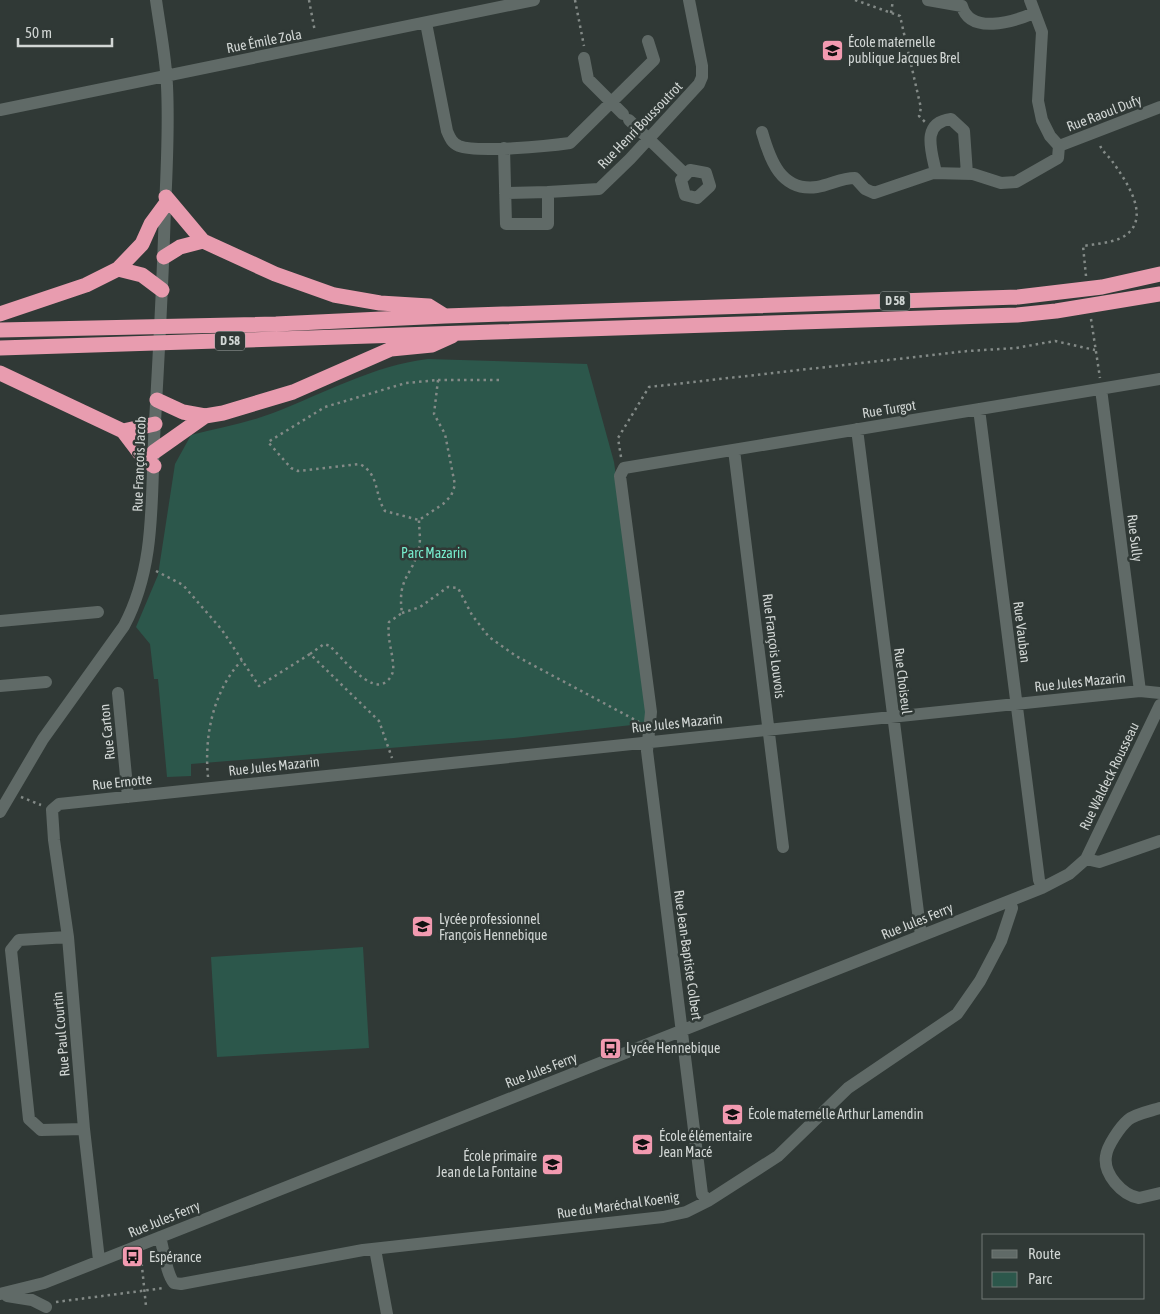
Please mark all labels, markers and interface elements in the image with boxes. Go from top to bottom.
scale bar [18,15,111,47]
text: 50 m [25,24,52,41]
street label: Rue Émile Zola [225,26,303,56]
place label: École maternelle publique Jacques Brel [848,34,961,66]
school or university icon: École maternelle publique Jacques Brel [820,38,844,62]
street label: Rue Henri Boussoutrot [594,78,686,172]
street label: Rue Raoul Dufy [1064,91,1144,135]
road number: D 58 [880,292,910,310]
road number: D 58 [215,332,245,351]
street label: Rue Turgot [861,397,917,421]
street label: Rue François Jacob [129,416,149,512]
street label: Rue Sully [1124,513,1146,563]
park label: Parc Mazarin [401,545,467,561]
street label: Rue François Louvois [760,593,788,699]
street label: Rue Vauban [1010,600,1034,664]
street label: Rue Choiseul [891,647,915,715]
street label: Rue Jules Mazarin [1034,669,1126,695]
street label: Rue Carton [96,703,118,761]
street label: Rue Jules Mazarin [631,710,723,736]
street label: Rue Waldeck Rousseau [1076,720,1142,832]
street label: Rue Jules Mazarin [228,753,320,779]
street label: Rue Ernotte [91,771,153,793]
street label: Rue Jean-Baptiste Colbert [671,889,705,1021]
street label: Rue Jules Ferry [879,899,955,943]
place label: Lycée professionnel François Hennebique [439,911,547,943]
school or university icon: Lycée professionnel François Hennebique [411,915,435,939]
street label: Rue Paul Courtin [49,991,73,1077]
bus stop icon: Lycée Hennebique [598,1036,622,1060]
place label: Lycée Hennebique [626,1040,720,1056]
street label: Rue Jules Ferry [503,1049,579,1091]
school or university icon: École maternelle Arthur Lamendin [720,1102,744,1126]
place label: École maternelle Arthur Lamendin [748,1106,924,1122]
place label: École élémentaire Jean Macé [659,1128,752,1160]
school or university icon: École élémentaire Jean Macé [631,1132,655,1156]
place label: École primaire Jean de La Fontaine [437,1148,537,1180]
school or university icon: École primaire Jean de La Fontaine [541,1152,565,1176]
street label: Rue du Maréchal Koenig [556,1188,680,1222]
street label: Rue Jules Ferry [126,1197,202,1241]
legend [982,1234,1145,1299]
bus stop icon: Espérance [121,1245,145,1269]
text: Route [1028,1245,1061,1262]
place label: Espérance [149,1249,202,1265]
text: Parc [1028,1270,1052,1287]

